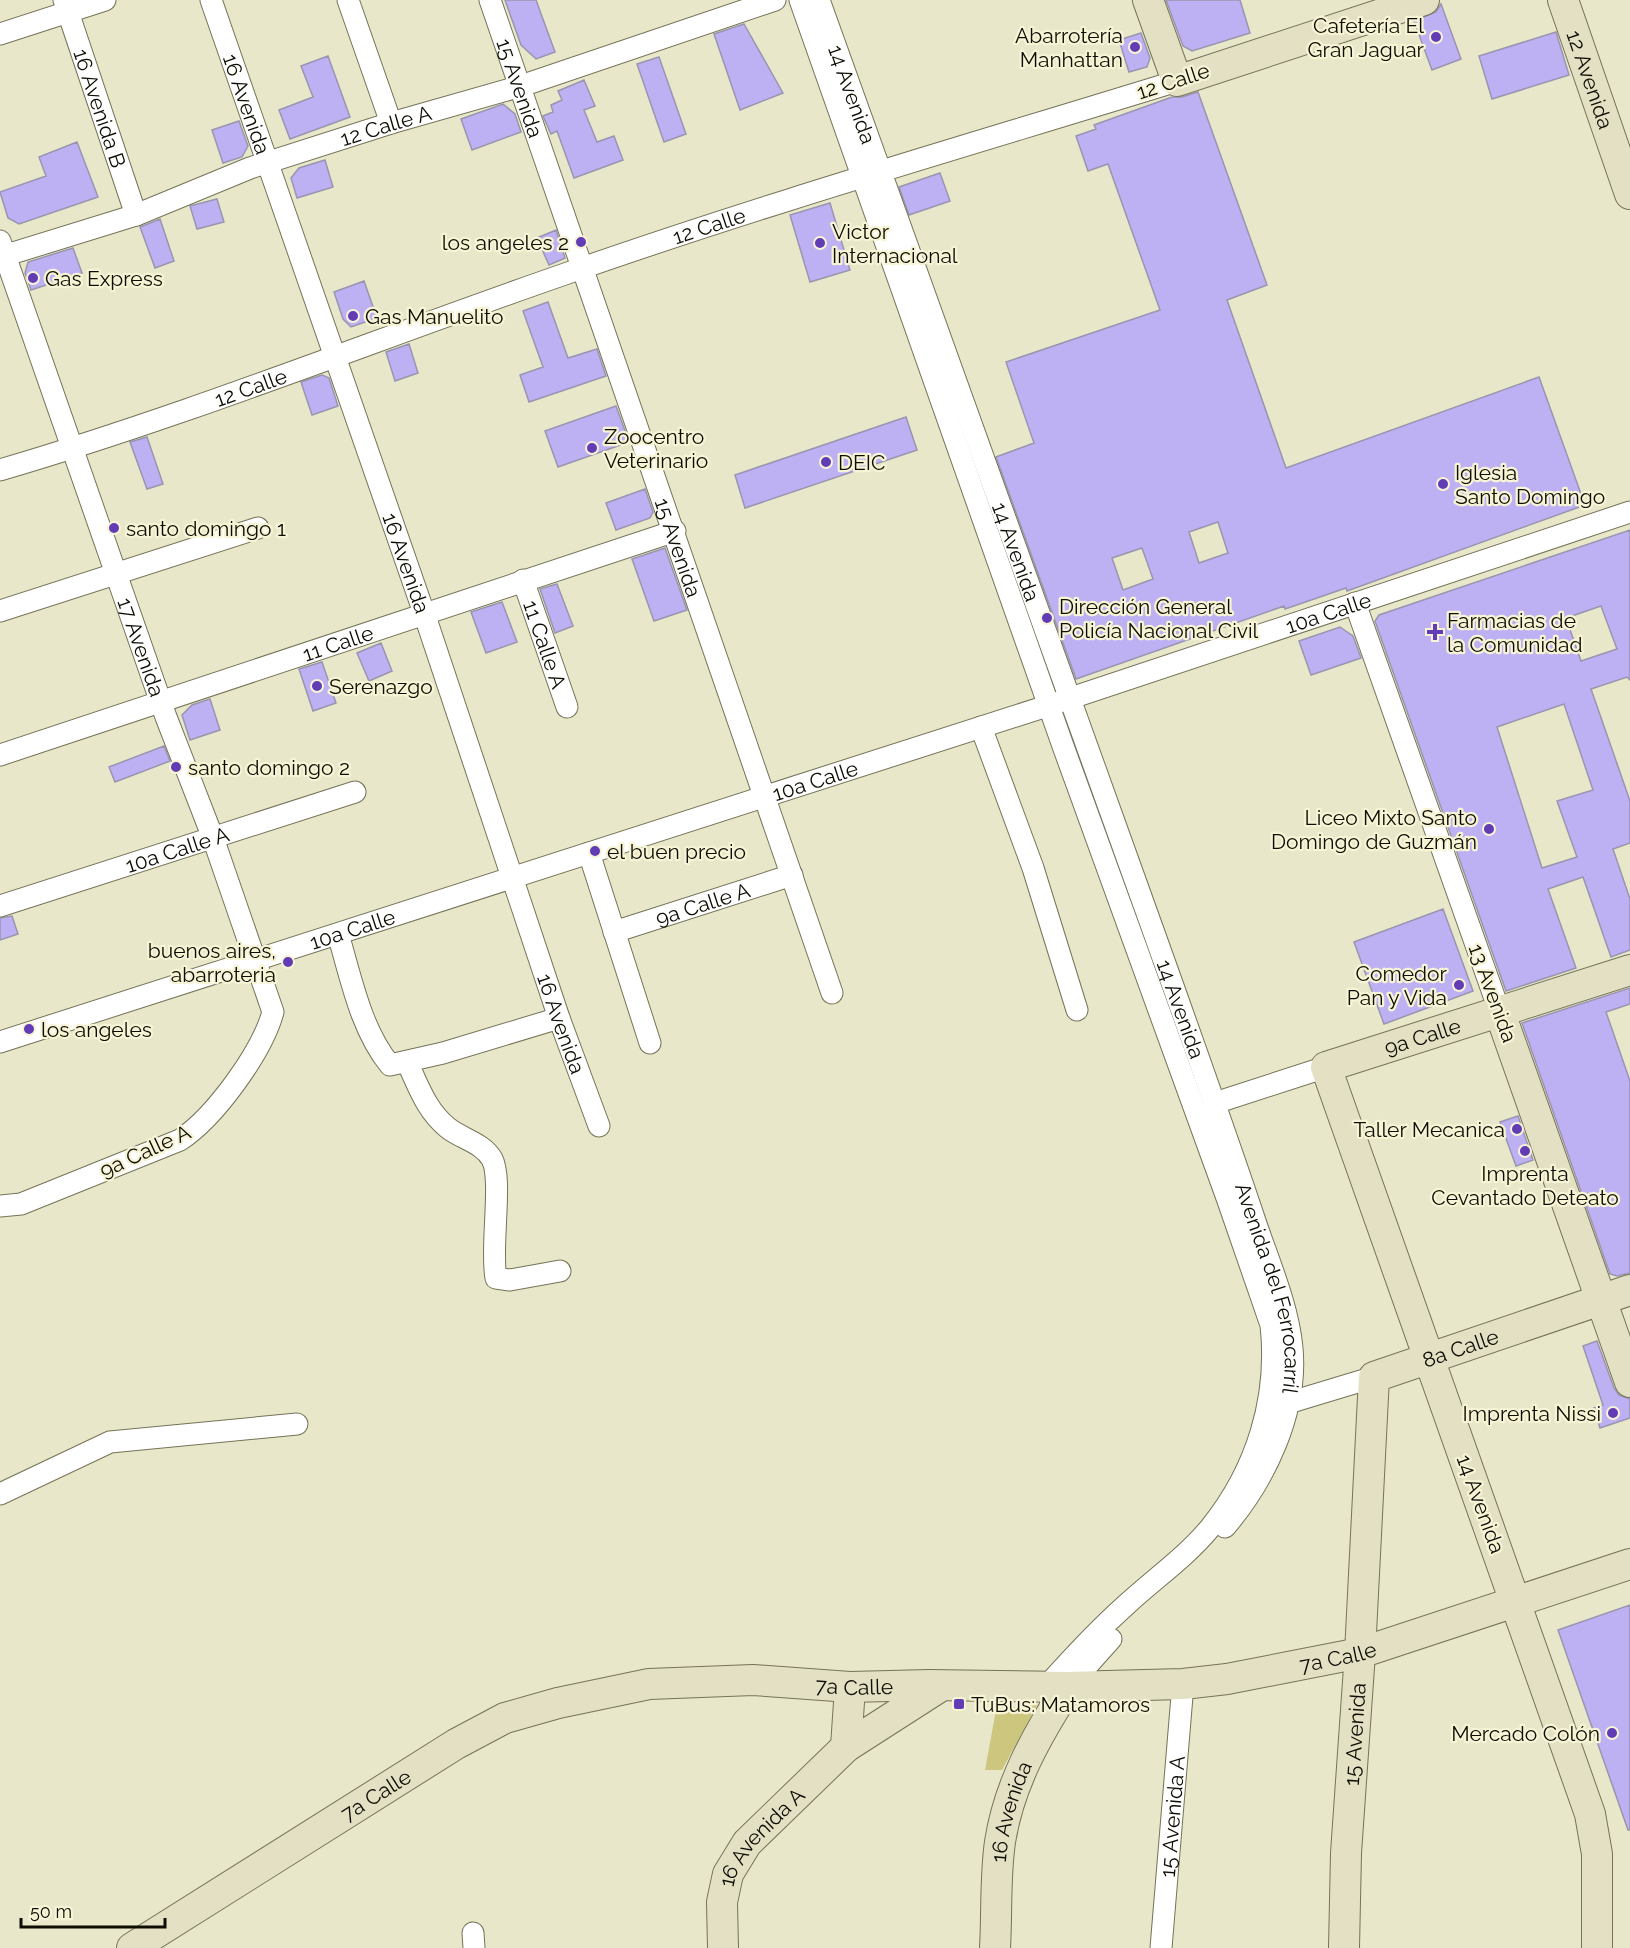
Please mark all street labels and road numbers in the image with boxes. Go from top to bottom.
street label: 12 Avenida [1562,27,1619,132]
street label: 15 Avenida [492,35,549,141]
street label: 14 Avenida [823,41,882,147]
street label: 16 Avenida B [69,45,132,171]
street label: 16 Avenida [218,50,276,157]
street label: 12 Calle [1134,58,1212,104]
street label: 12 Calle A [337,100,434,151]
street label: 12 Calle [669,202,748,249]
street label: 12 Calle [211,363,290,412]
street label: 15 Avenida [650,495,707,600]
street label: 14 Avenida [987,499,1046,604]
street label: 16 Avenida [378,510,436,616]
street label: 10a Calle [1282,587,1374,638]
street label: 17 Avenida [113,594,170,700]
street label: 11 Calle A [518,597,572,692]
street label: 11 Calle [299,620,376,666]
street label: 10a Calle [769,755,861,806]
street label: 10a Calle A [122,821,232,877]
street label: 9a Calle A [652,877,753,930]
street label: 10a Calle [306,904,398,954]
street label: 13 Avenida [1464,940,1522,1046]
street label: 14 Avenida [1152,956,1210,1062]
street label: 16 Avenida [533,970,591,1077]
street label: 9a Calle [1381,1012,1464,1060]
street label: 9a Calle A [95,1119,195,1183]
street label: Avenida del Ferrocarril [1230,1180,1305,1396]
street label: 8a Calle [1419,1323,1502,1372]
street label: 14 Avenida [1452,1451,1510,1557]
street label: 7a Calle [1297,1636,1379,1677]
street label: 7a Calle [815,1672,893,1700]
street label: 15 Avenida [1338,1682,1370,1787]
street label: 15 Avenida A [1154,1755,1189,1878]
street label: 16 Avenida [985,1757,1036,1863]
street label: 7a Calle [336,1763,415,1826]
street label: 16 Avenida A [713,1782,809,1889]

